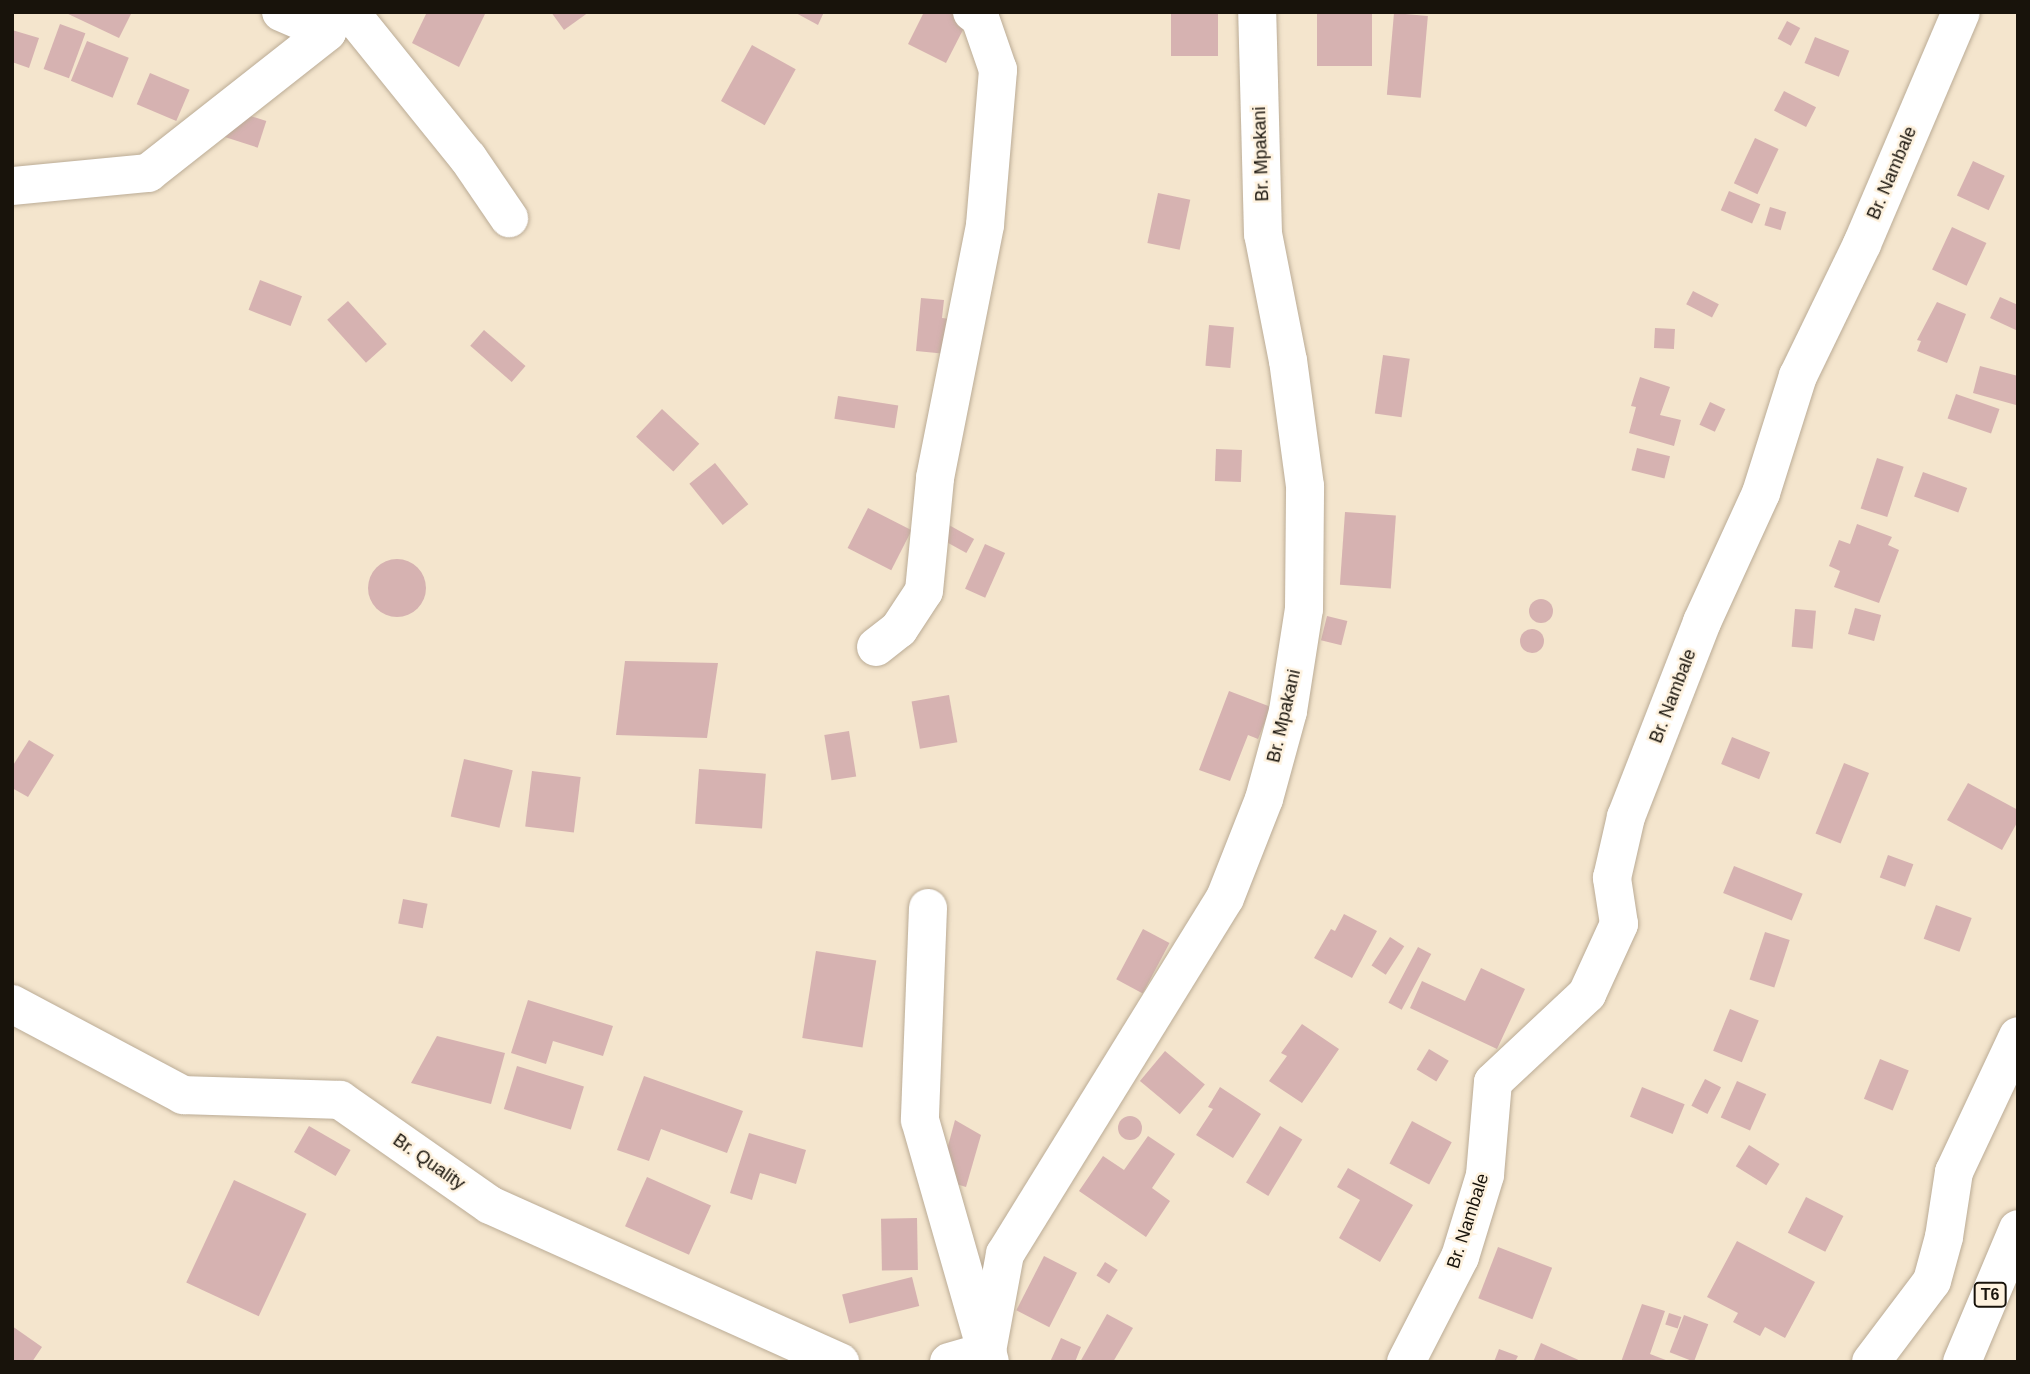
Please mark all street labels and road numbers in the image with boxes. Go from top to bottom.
street label: Br. Mpakani [1249,106,1273,202]
street label: Br. Nambale [1863,123,1921,223]
street label: Br. Nambale [1645,646,1701,746]
street label: Br. Mpakani [1263,667,1305,765]
street label: Br. Quality [389,1129,469,1195]
street label: Br. Nambale [1442,1171,1494,1271]
road number: T6 [1972,1282,2008,1308]

